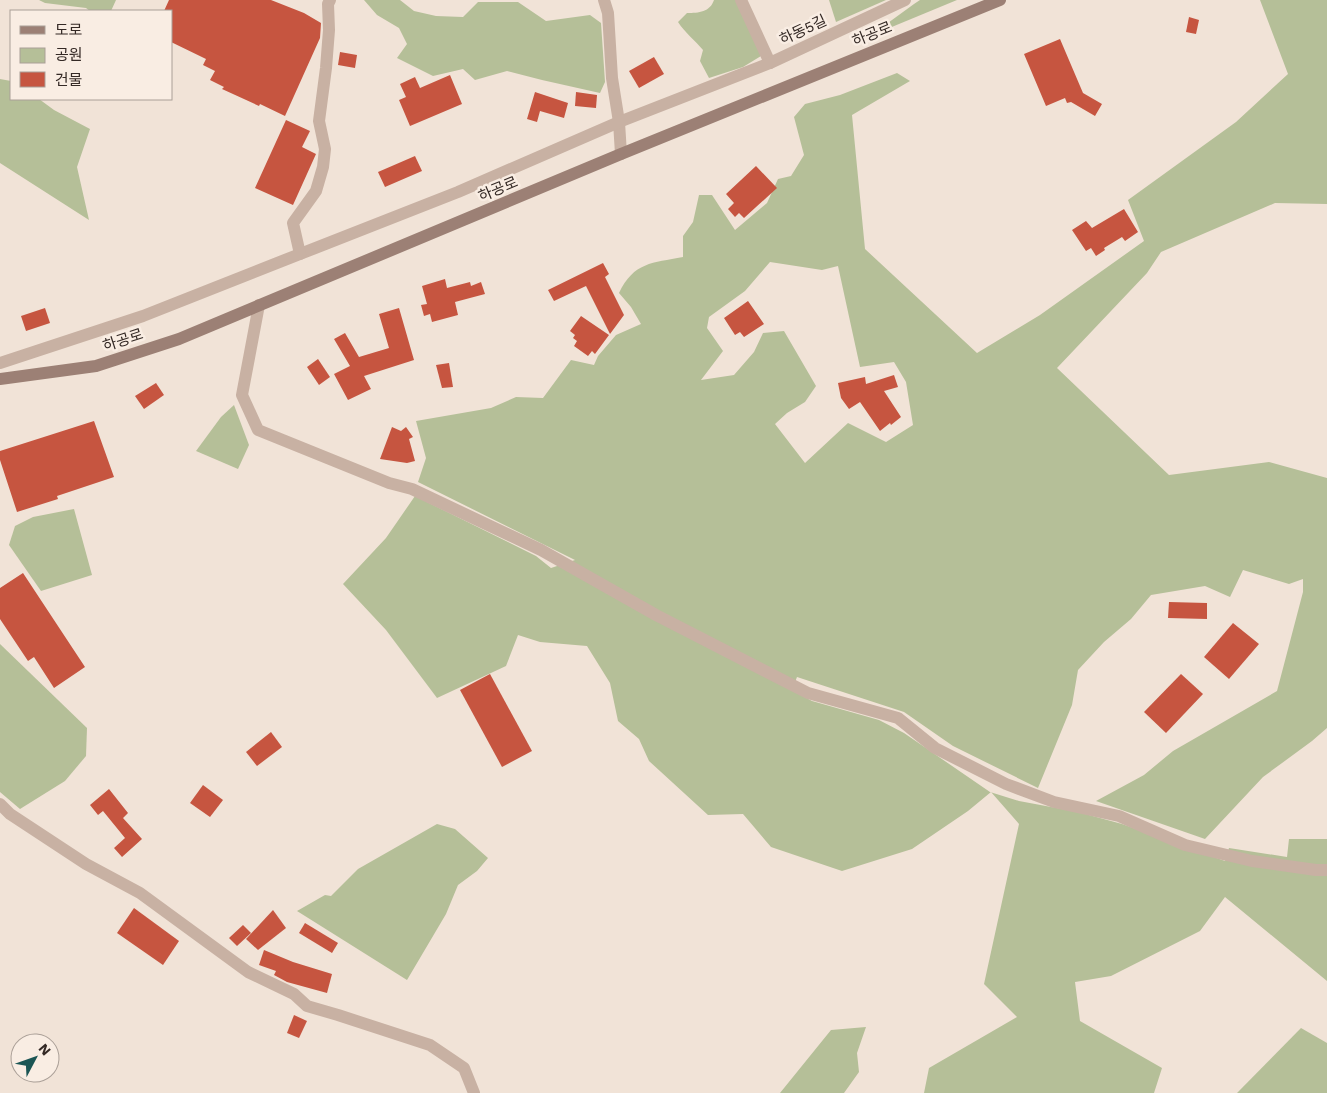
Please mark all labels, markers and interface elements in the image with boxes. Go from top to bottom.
legend [10,10,172,100]
street label: 하동5길 [776,11,830,49]
street label: 하공로 [849,18,895,50]
text: 도로 [55,21,83,39]
text: 공원 [55,46,83,64]
text: 건물 [55,71,83,89]
street label: 하공로 [475,173,521,205]
street label: 하공로 [101,325,145,355]
north arrow [10,1033,60,1083]
text: N [35,1040,54,1059]

